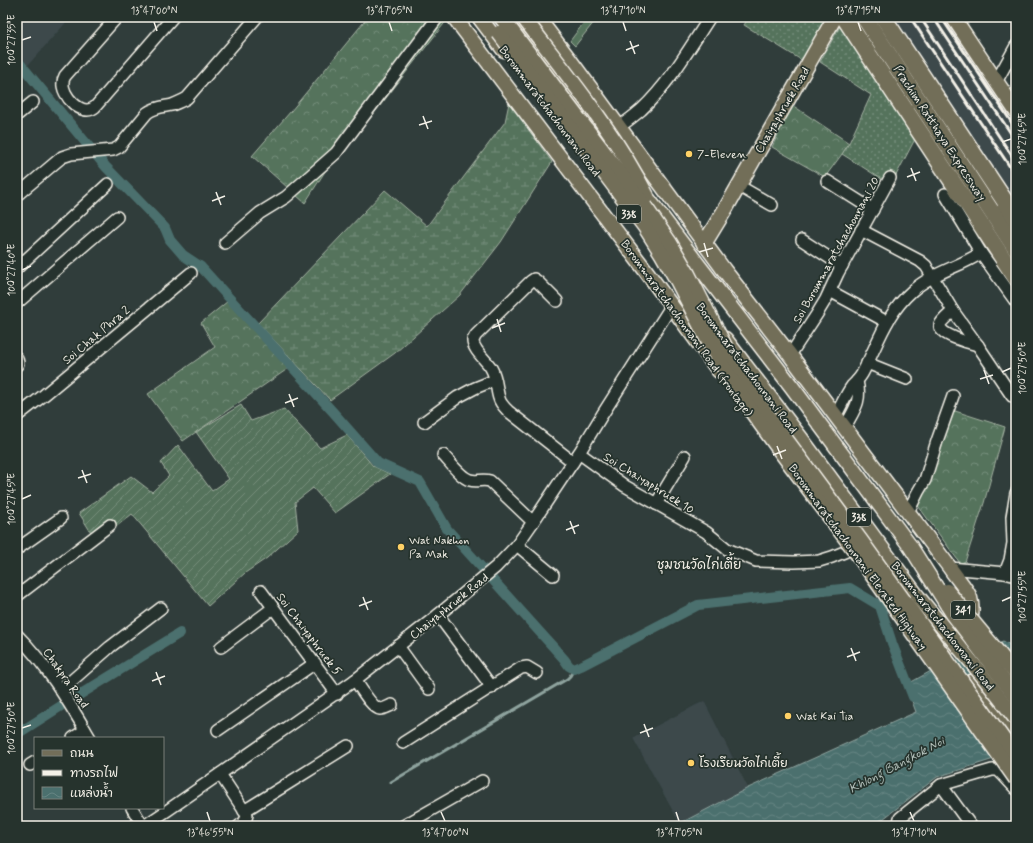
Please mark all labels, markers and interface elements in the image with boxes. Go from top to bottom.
text: 13°47'00"N [131,4,178,18]
text: 13°47'05"N [366,4,412,18]
text: 13°47'10"N [600,4,646,18]
text: 13°47'15"N [835,4,881,18]
text: 100°27'35"E [5,14,19,65]
street label: Borommaratchachonnani Road [495,43,604,180]
street label: Prachim Ratthaya Expressway [889,63,989,205]
street label: Chaiyaphruek Road [752,64,814,157]
text: 100°27'45"E [1016,113,1030,165]
place label: 7-Eleven [697,147,747,163]
marker: 7-Eleven [684,149,694,159]
street label: Soi Borommaratchachonnani 20 [790,174,884,327]
road number: 338 [617,205,641,223]
street label: Borommaratchachonnani Road (frontage) [618,237,756,419]
text: 100°27'40"E [5,244,19,296]
street label: Borommaratchachonnani Road [693,300,801,436]
street label: Soi Chak Phra 2 [60,303,134,369]
text: 100°27'50"E [1016,341,1030,394]
street label: Soi Chaiyaphruek 10 [600,449,697,518]
street label: Borommaratchachonnani Elevated Highway [784,461,930,654]
text: 100°27'45"E [5,473,19,525]
road number: 338 [847,508,871,526]
place label: Wat Nakhon Pa Mak [409,533,469,563]
marker: Wat Nakhon Pa Mak [396,542,406,552]
district label: ชุมชนวัดไก่เตี้ย [657,552,741,574]
street label: Borommaratchachonnani Road [887,559,998,694]
street label: Chaiyaphruek Road [407,570,492,644]
text: 100°27'55"E [1016,571,1030,623]
street label: Soi Chaiyaphruek 5 [272,590,345,679]
road number: 341 [951,601,975,619]
street label: Chakpra Road [39,645,92,712]
text: 100°27'50"E [5,701,19,754]
place label: Wat Kai Tia [796,709,853,725]
marker: Wat Kai Tia [783,711,793,721]
water label: Khlong Bangkok Noi [846,732,949,800]
legend [34,737,164,809]
text: ถนน [70,746,94,762]
place label: โรงเรียนวัดไก่เตี้ย [699,752,788,772]
marker: โรงเรียนวัดไก่เตี้ย [686,758,696,768]
text: ทางรถไฟ [70,765,118,782]
text: แหล่งน้ำ [70,782,113,802]
text: 13°46'55"N [186,826,234,840]
text: 13°47'00"N [422,826,469,840]
text: 13°47'05"N [656,826,702,840]
text: 13°47'10"N [891,826,937,840]

